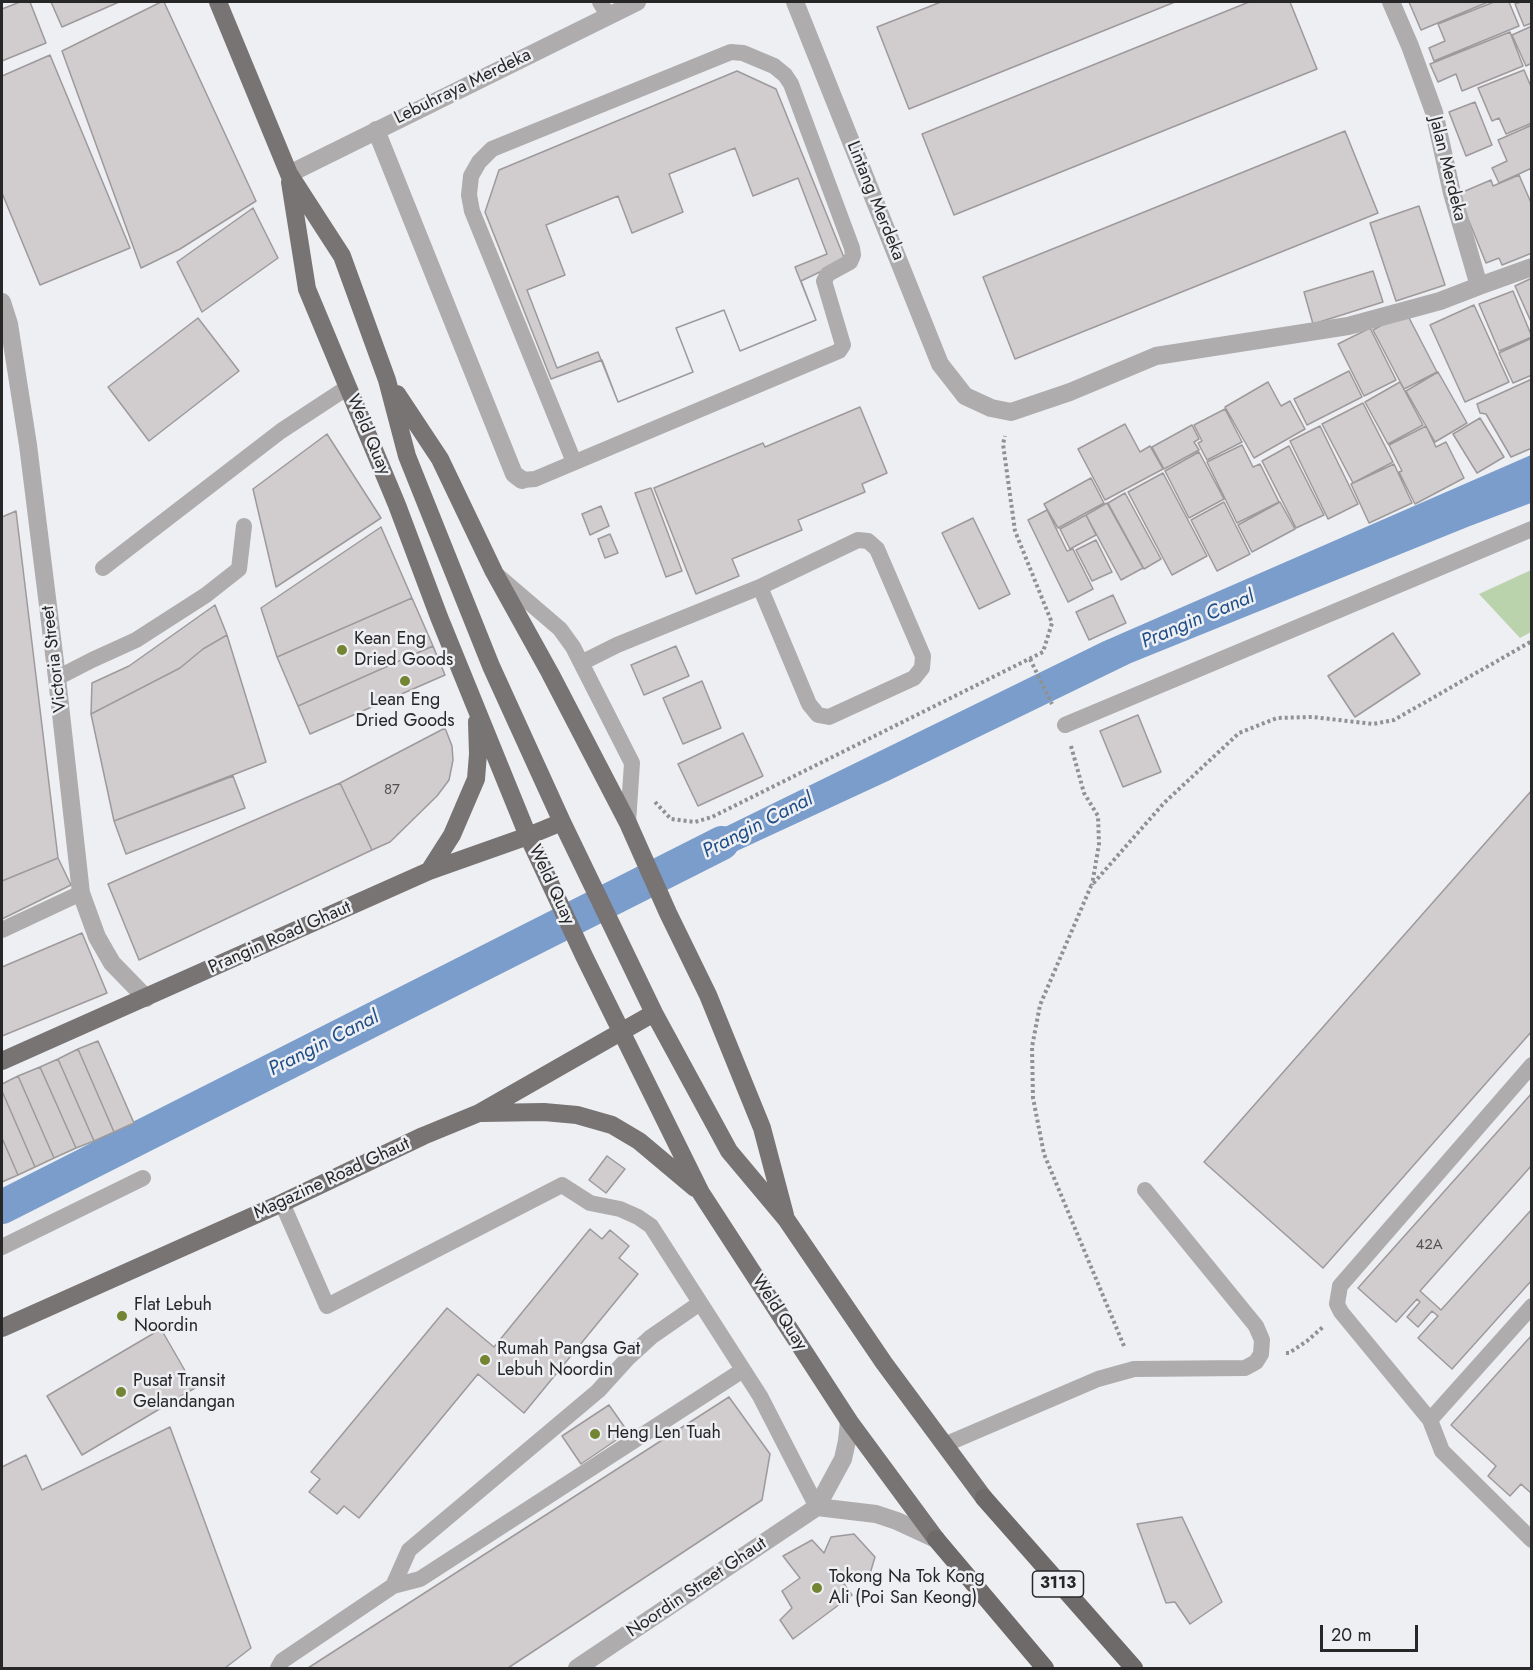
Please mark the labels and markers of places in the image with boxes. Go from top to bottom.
place label: Kean Eng Dried Goods [354,629,453,672]
marker: Kean Eng Dried Goods [335,643,349,657]
marker: Lean Eng Dried Goods [398,674,412,688]
place label: Lean Eng Dried Goods [355,690,455,732]
place label: Flat Lebuh Noordin [134,1295,212,1338]
marker: Flat Lebuh Noordin [115,1309,129,1323]
place label: Rumah Pangsa Gat Lebuh Noordin [497,1339,640,1382]
marker: Rumah Pangsa Gat Lebuh Noordin [478,1353,492,1367]
place label: Pusat Transit Gelandangan [133,1371,235,1414]
marker: Pusat Transit Gelandangan [114,1385,128,1399]
place label: Heng Len Tuah [607,1423,721,1445]
marker: Heng Len Tuah [588,1427,602,1441]
place label: Tokong Na Tok Kong Ali (Poi San Keong) [829,1567,985,1610]
marker: Tokong Na Tok Kong Ali (Poi San Keong) [810,1581,824,1595]

